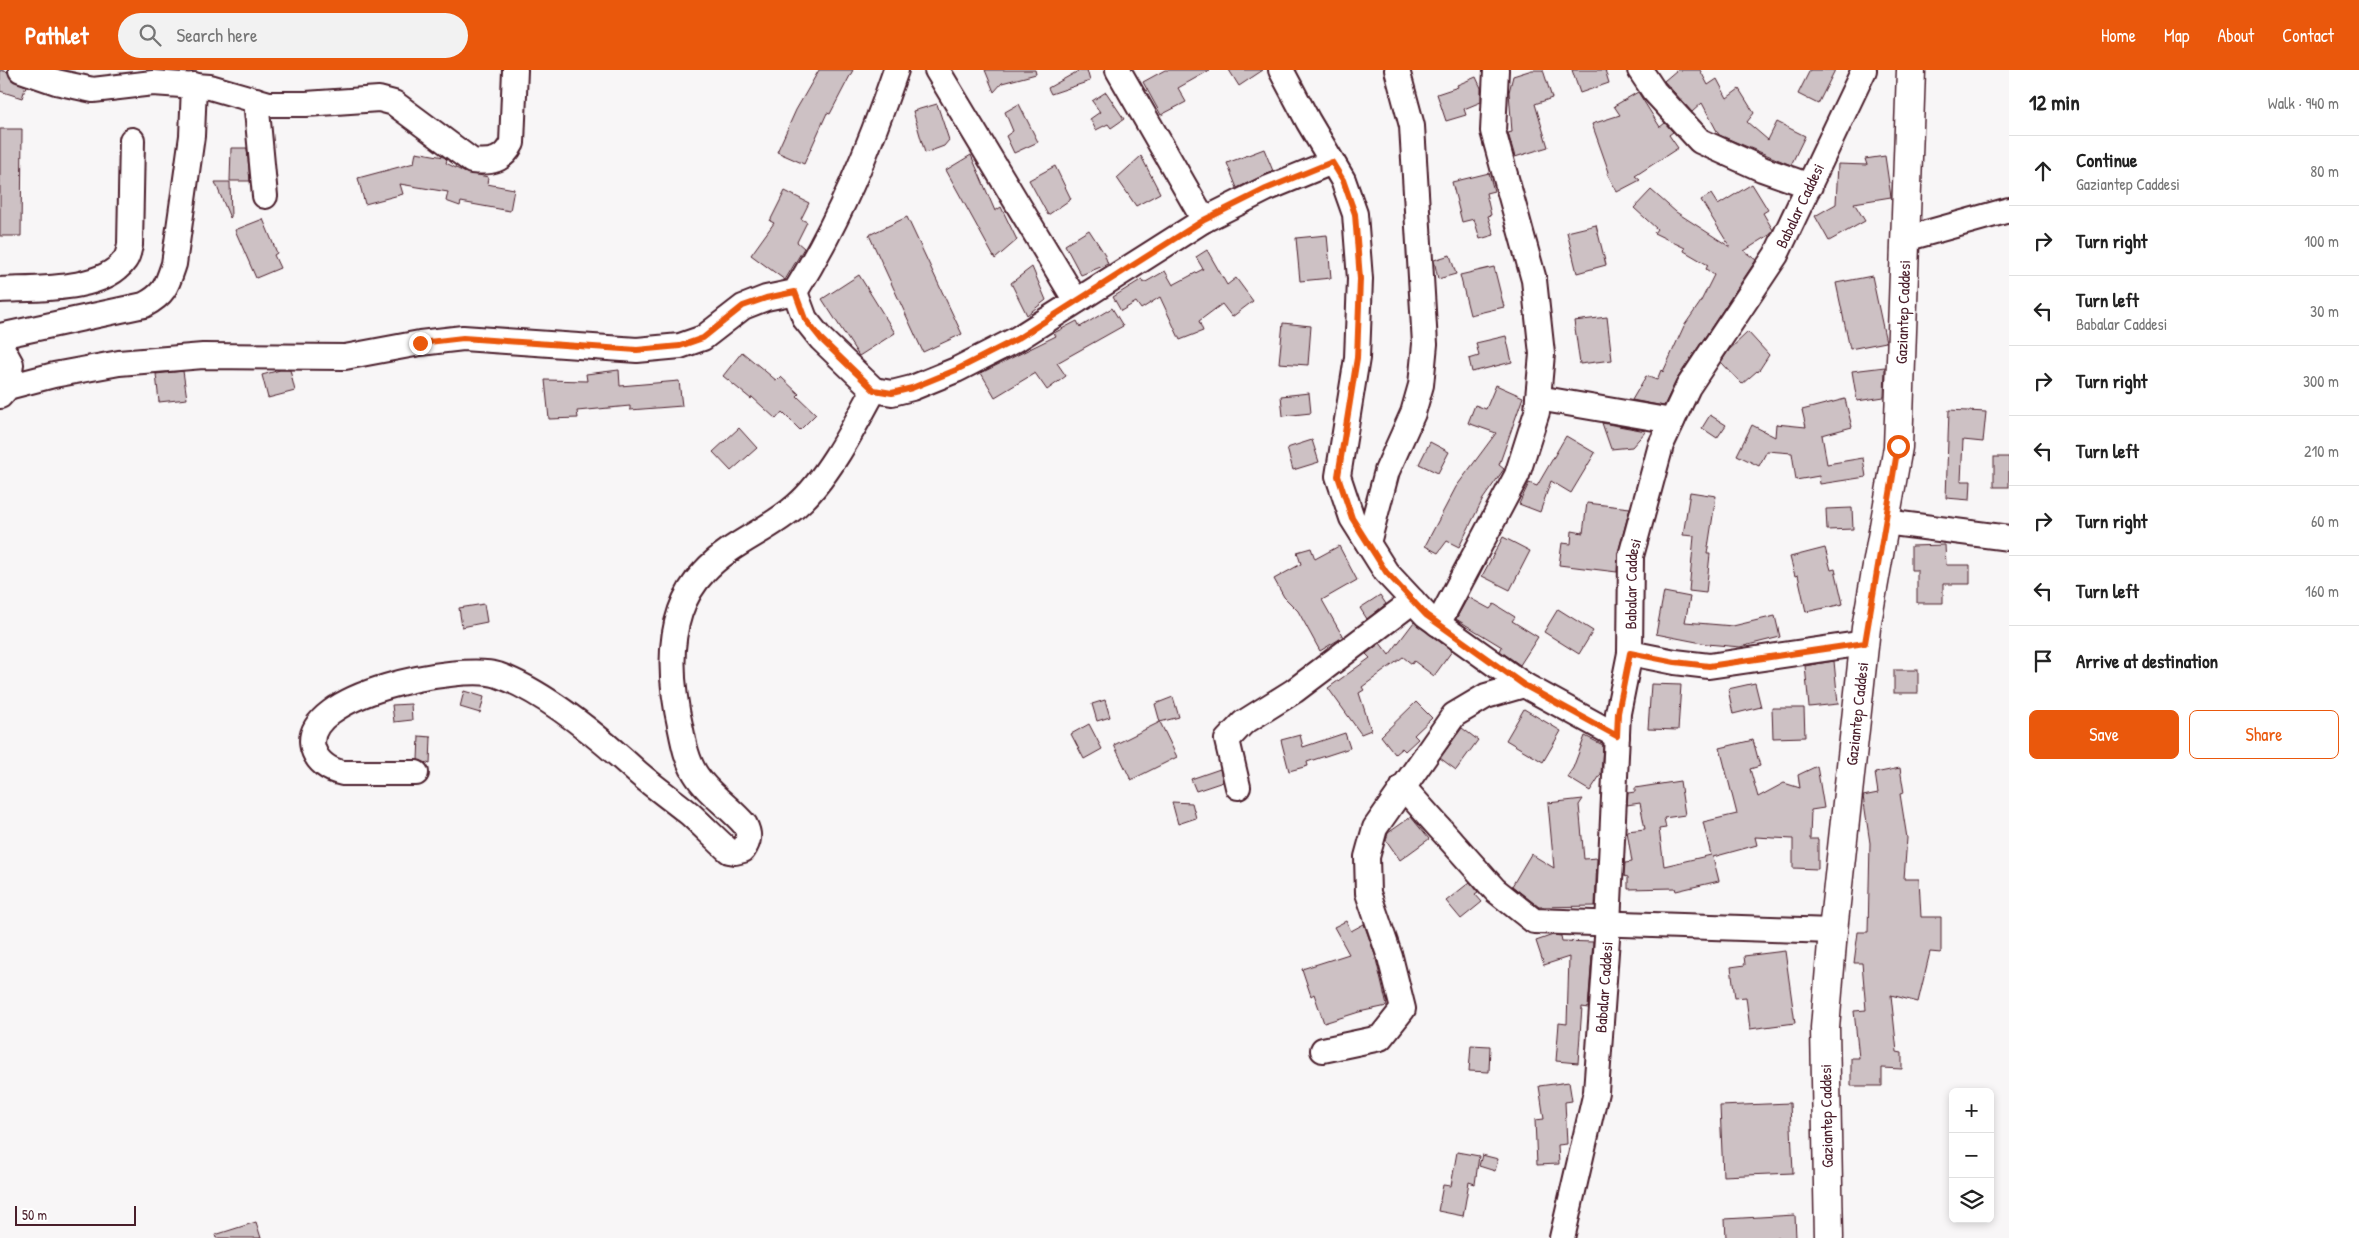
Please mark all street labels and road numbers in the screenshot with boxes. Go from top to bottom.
street label: Babalar Caddesi [1770,160,1829,252]
street label: Gaziantep Caddesi [1890,260,1915,364]
street label: Babalar Caddesi [1619,536,1646,630]
street label: Gaziantep Caddesi [1840,661,1873,767]
street label: Babalar Caddesi [1589,941,1618,1034]
street label: Gaziantep Caddesi [1814,1064,1838,1168]

